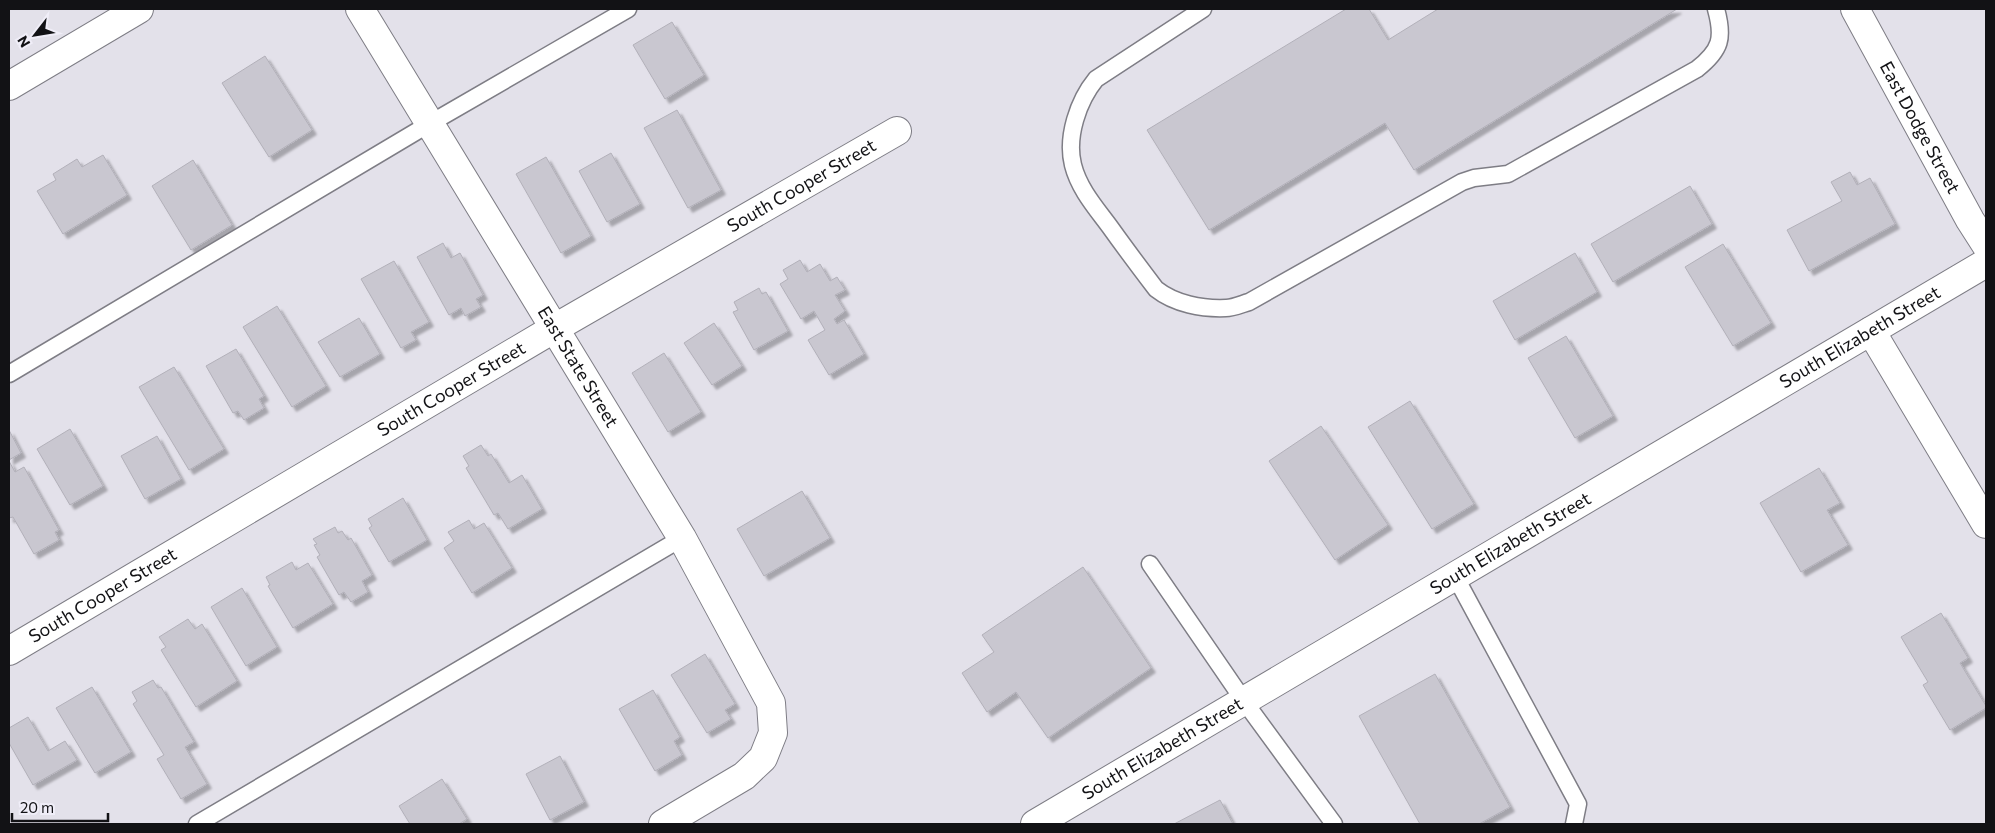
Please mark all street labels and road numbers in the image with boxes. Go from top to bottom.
street label: East Dodge Street [1876,57,1965,197]
street label: South Cooper Street [723,134,879,237]
street label: South Elizabeth Street [1775,280,1944,392]
street label: East State Street [534,302,624,431]
street label: South Cooper Street [373,336,529,441]
street label: South Elizabeth Street [1426,487,1594,599]
street label: South Cooper Street [24,542,180,647]
street label: South Elizabeth Street [1078,692,1246,804]

